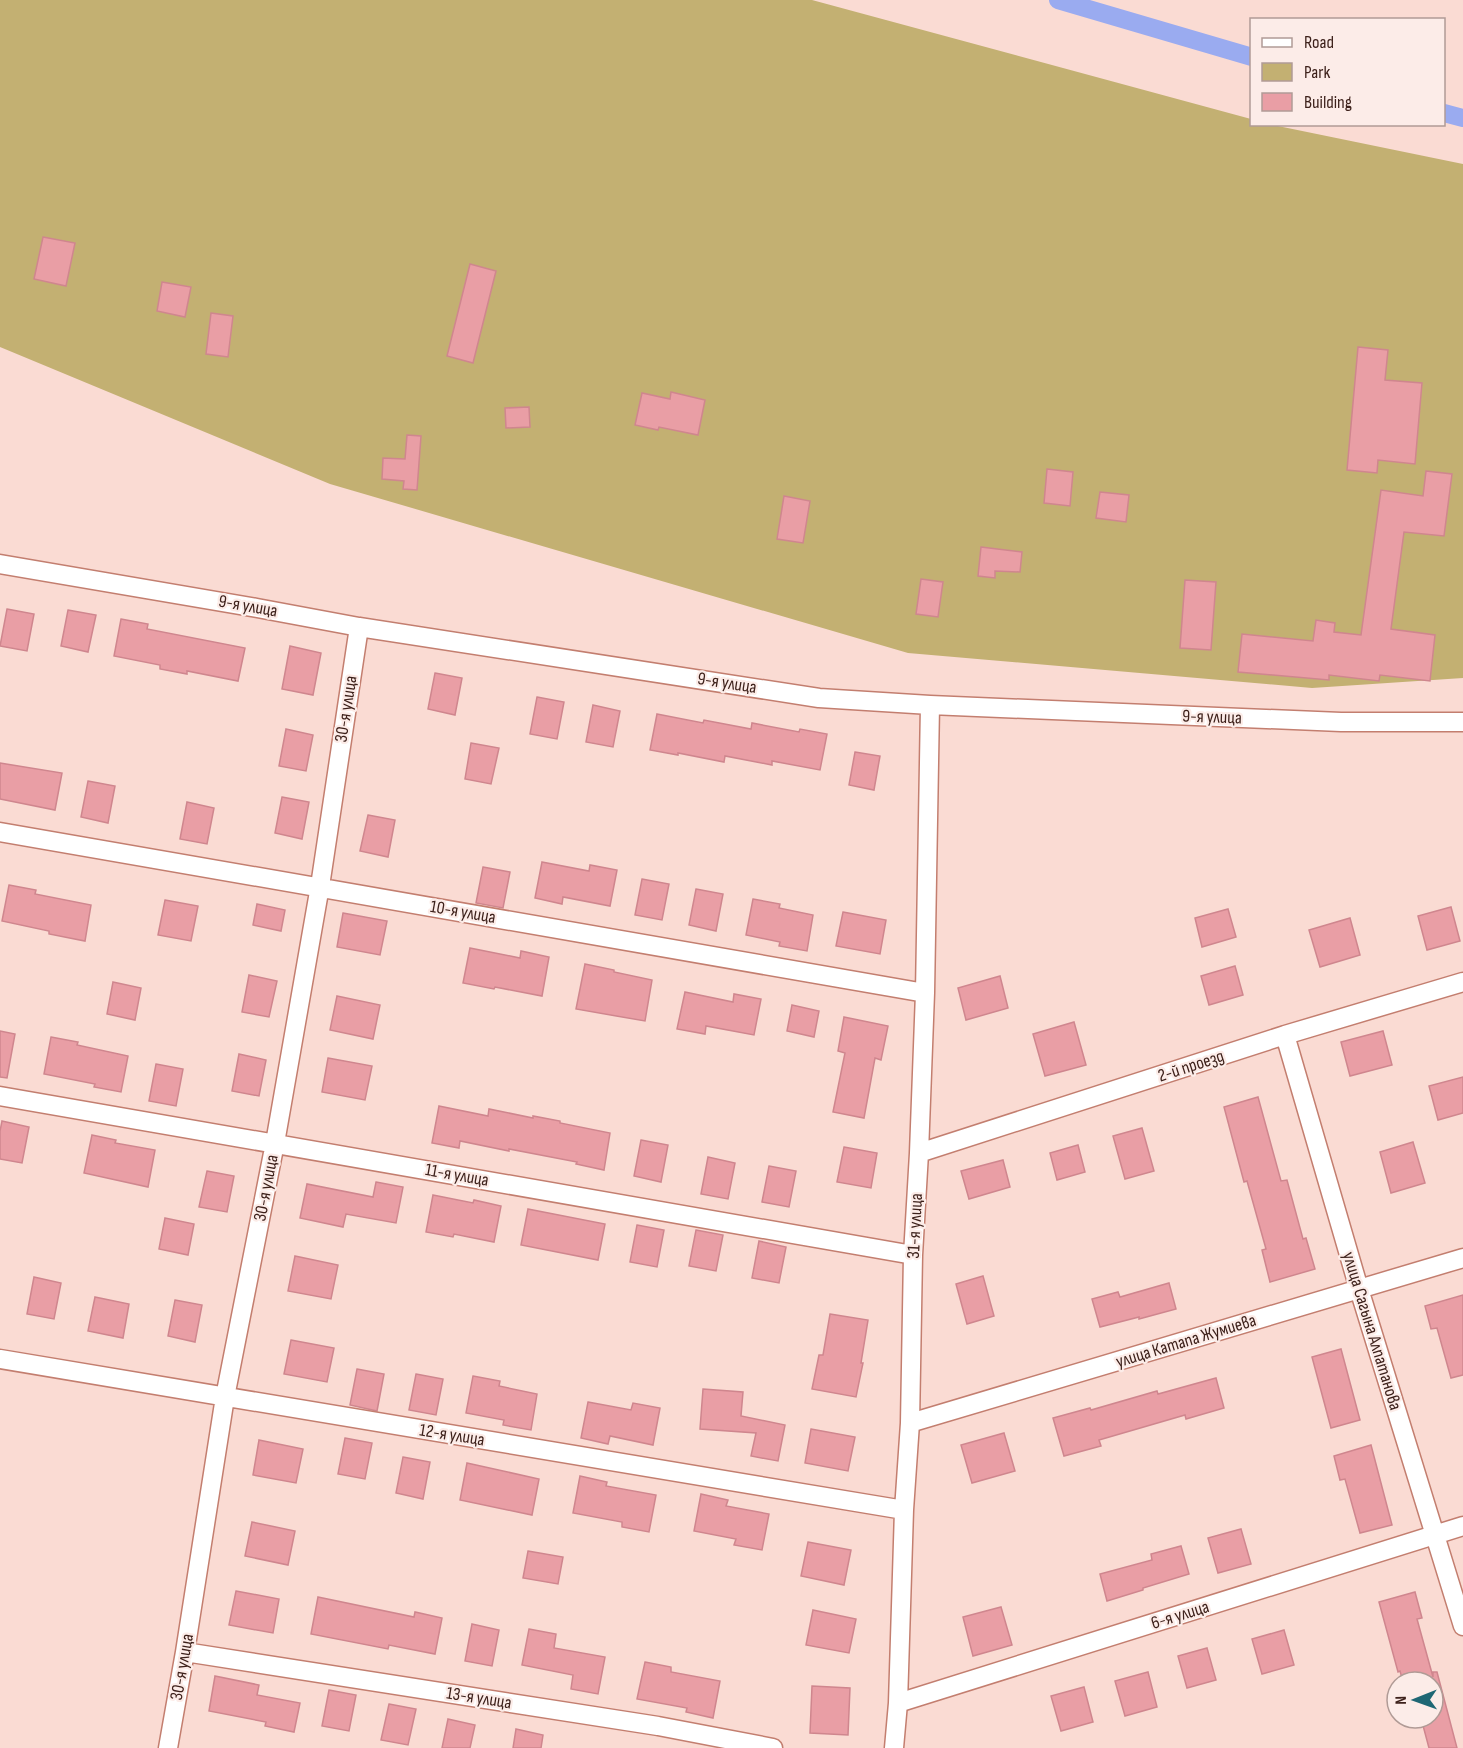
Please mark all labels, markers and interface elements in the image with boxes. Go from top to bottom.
legend [1250,18,1445,126]
text: Road [1304,32,1334,53]
text: Park [1304,62,1330,83]
text: Building [1304,92,1352,113]
street label: 9-я улица [217,590,279,622]
street label: 9-я улица [696,668,758,698]
street label: 30-я улица [330,674,362,744]
street label: 9-я улица [1182,705,1242,729]
street label: 10-я улица [429,896,497,928]
street label: 2-й проезд [1155,1045,1227,1087]
street label: 30-я улица [249,1153,283,1223]
street label: 11-я улица [424,1159,491,1191]
street label: 31-я улица [903,1193,927,1259]
street label: улица Сагына Алпатанова [1338,1249,1406,1413]
street label: улица Катапа Жумиева [1113,1310,1259,1372]
street label: 12-я улица [418,1419,486,1451]
street label: 6-я улица [1148,1596,1212,1634]
street label: 30-я улица [166,1632,198,1702]
north arrow [1385,1670,1445,1730]
street label: 13-я улица [445,1683,513,1714]
text: N [1392,1696,1411,1705]

